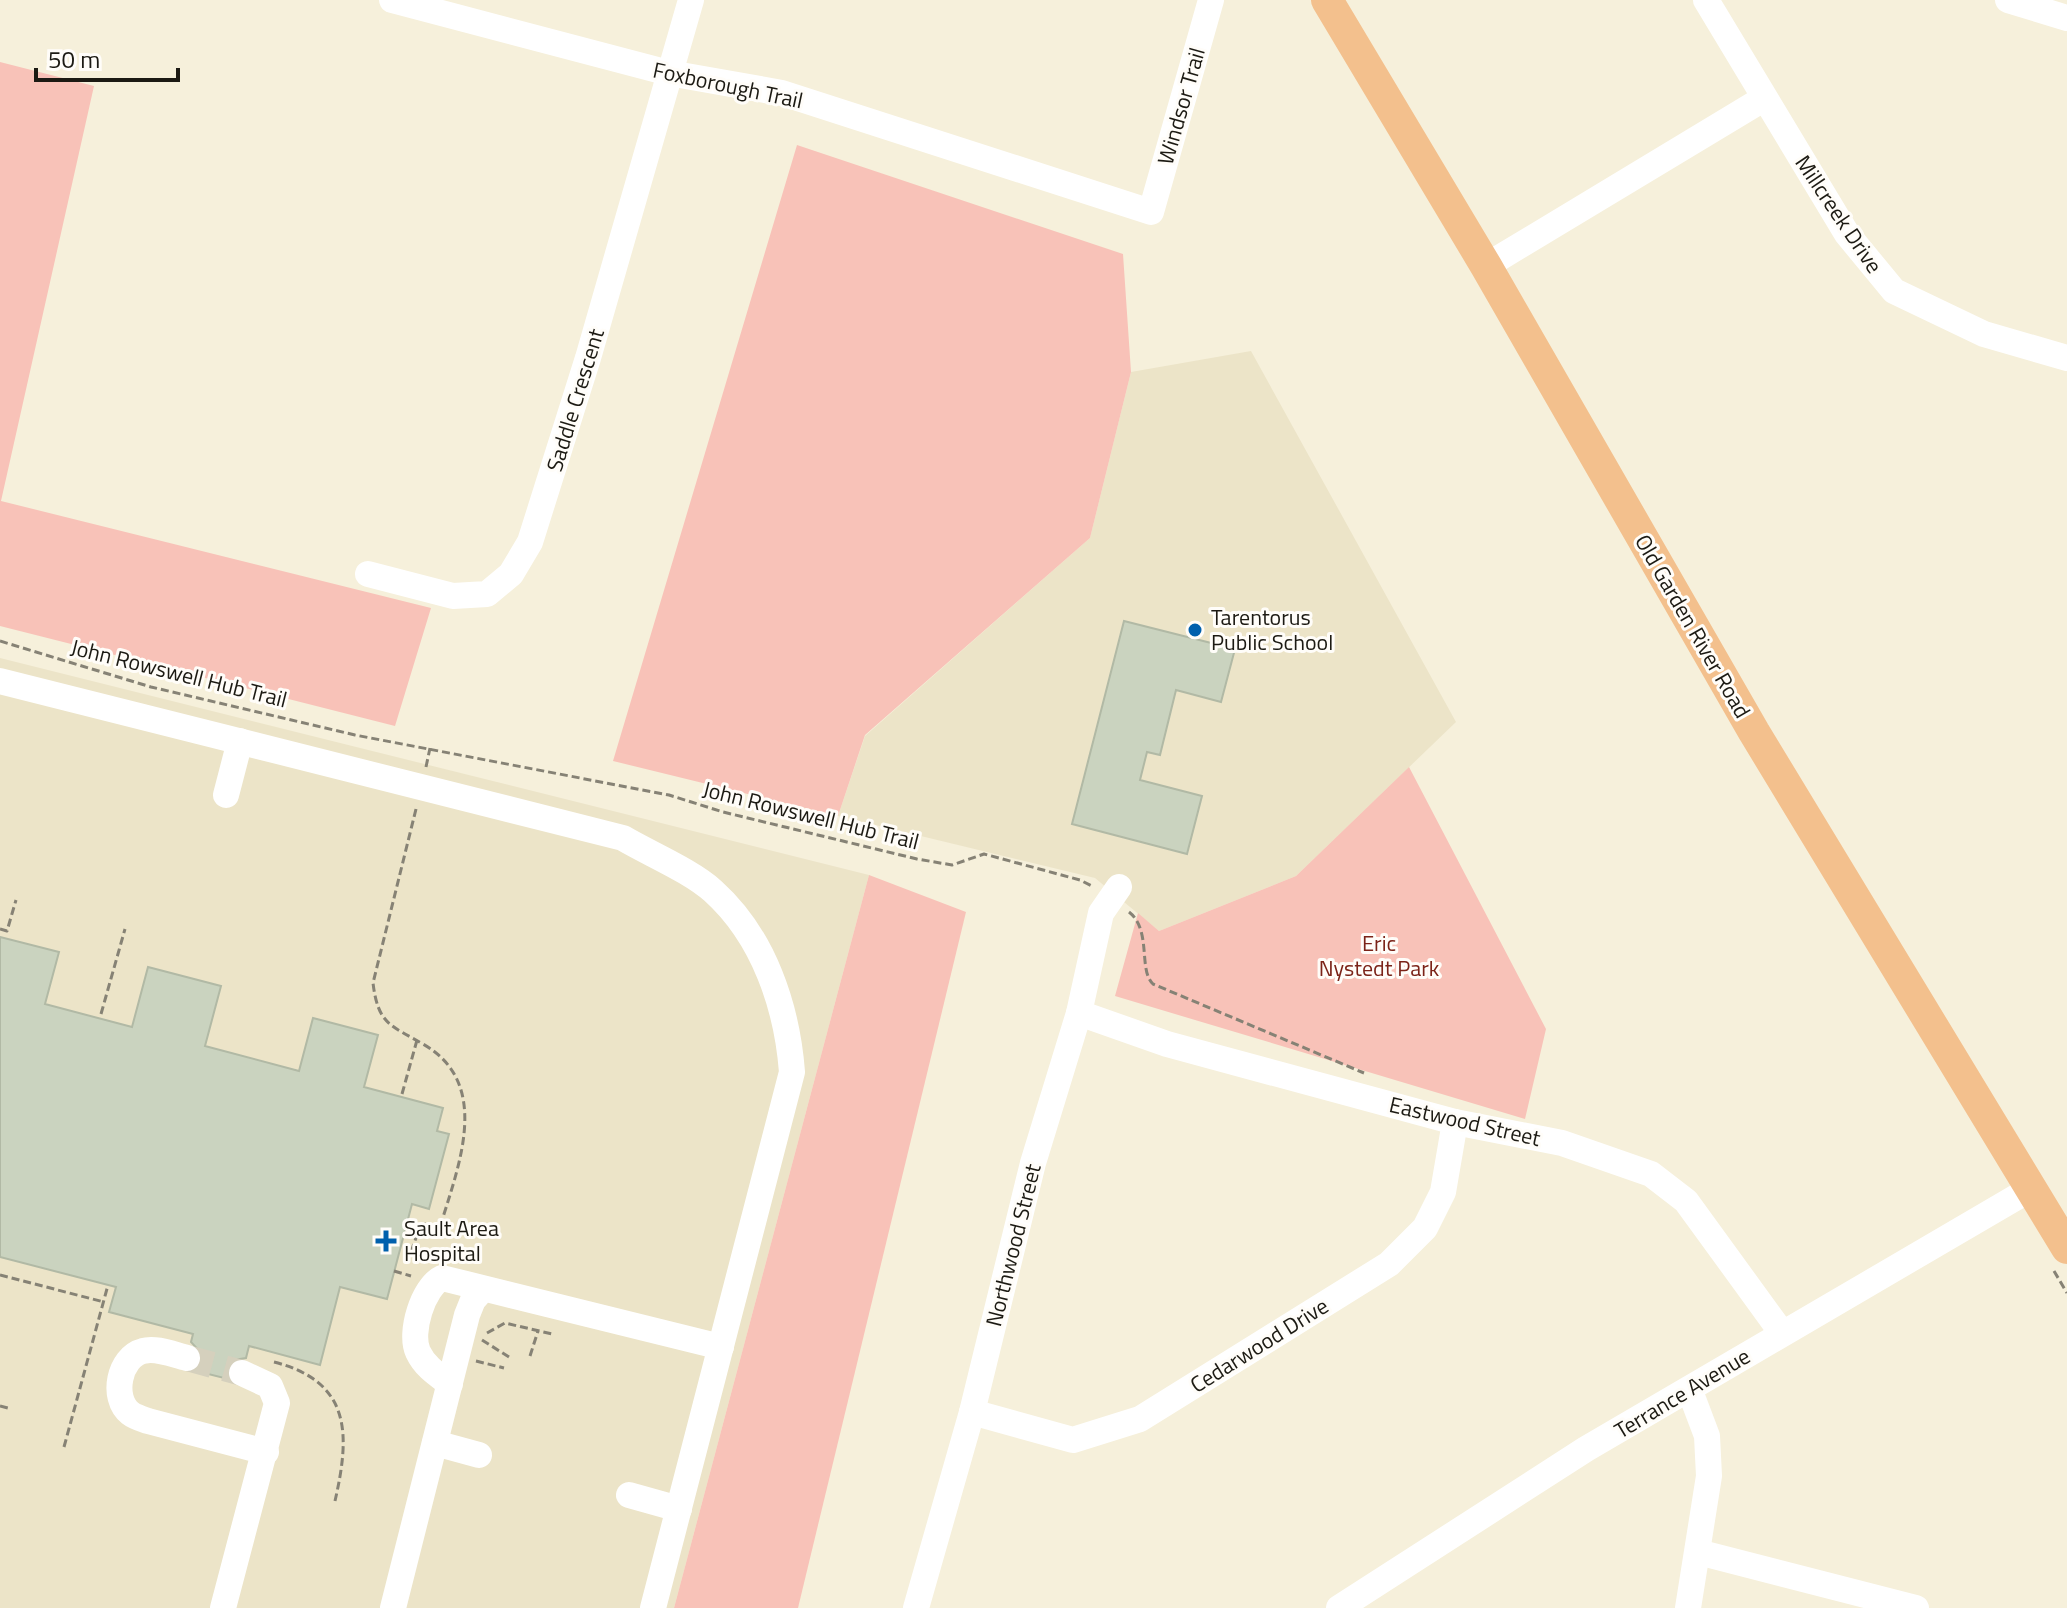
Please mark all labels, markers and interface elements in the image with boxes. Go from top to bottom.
scale bar [36,32,178,82]
text: 50 m [48,41,100,77]
street label: Windsor Trail [1148,44,1214,168]
street label: Foxborough Trail [650,53,806,117]
street label: Millcreek Drive [1787,148,1891,280]
street label: Saddle Crescent [537,324,613,476]
street label: Old Garden River Road [1626,528,1760,724]
place label: Tarentorus Public School [1211,600,1333,659]
marker: Tarentorus Public School [1186,621,1204,639]
street label: John Rowswell Hub Trail [67,630,291,716]
street label: John Rowswell Hub Trail [699,772,923,858]
park label: Eric Nystedt Park [1319,926,1440,985]
street label: Eastwood Street [1386,1087,1544,1155]
street label: Northwood Street [976,1160,1050,1330]
place label: Sault Area Hospital [404,1211,499,1270]
marker: Sault Area Hospital [375,1230,397,1252]
street label: Cedarwood Drive [1183,1289,1335,1401]
street label: Terrance Avenue [1608,1339,1756,1447]

